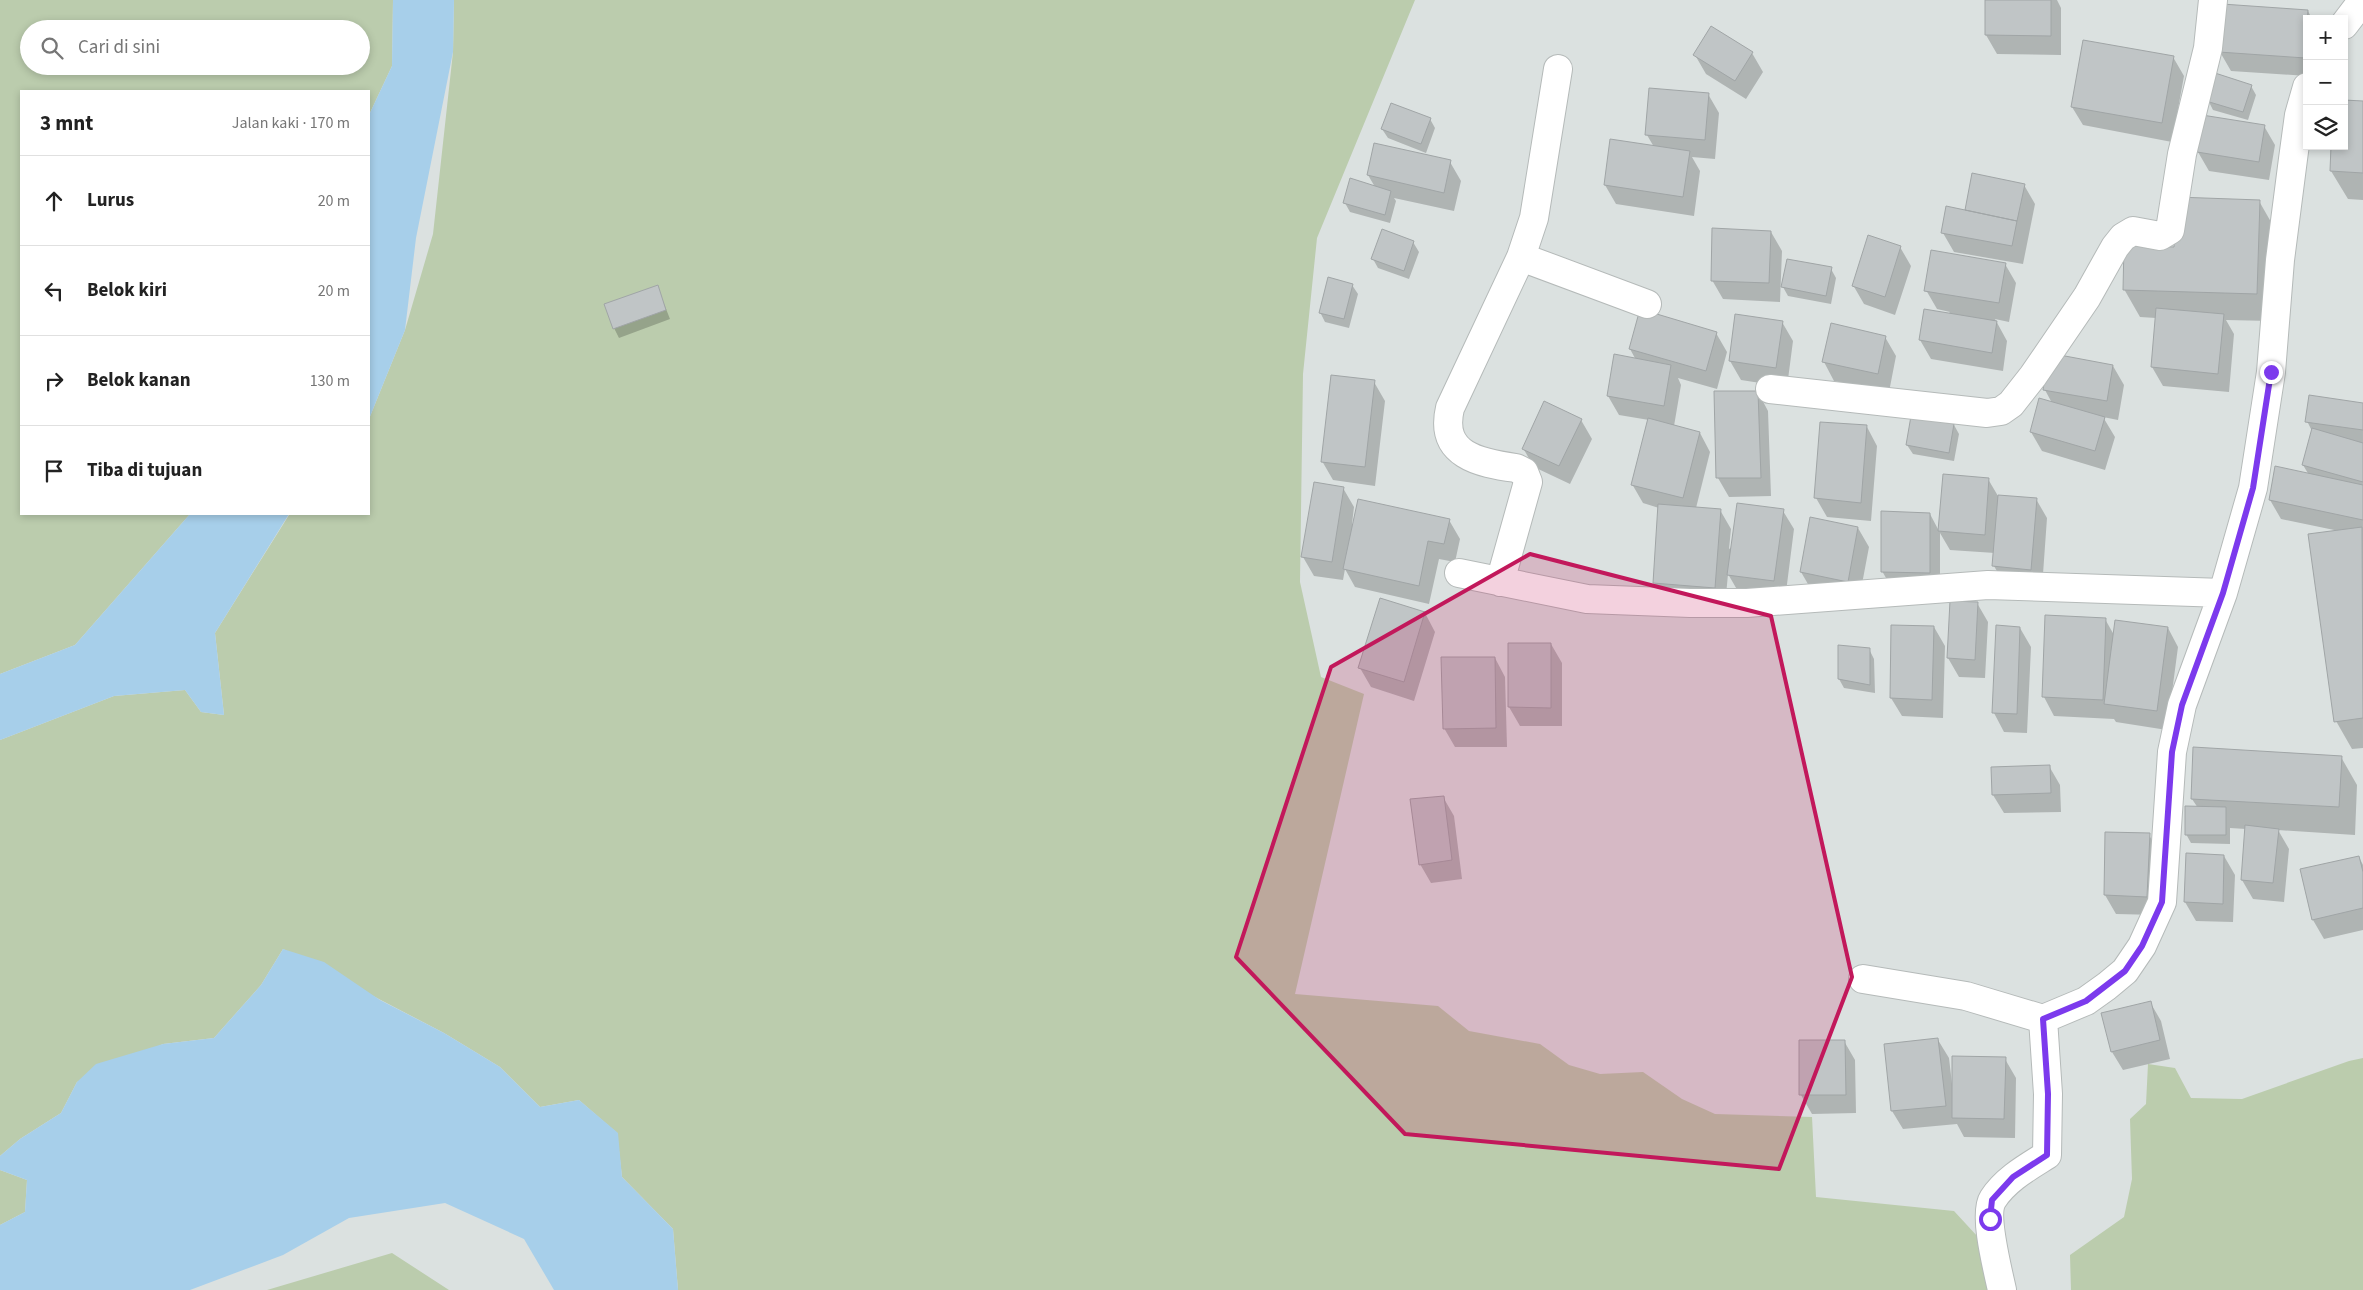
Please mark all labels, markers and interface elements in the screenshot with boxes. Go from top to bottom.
map controls [2303,15,2348,150]
button: + [2303,15,2348,60]
search box [20,20,370,75]
icon: search [38,34,66,62]
text: Cari di sini [78,34,160,61]
button: − [2303,60,2348,105]
button: layers [2303,105,2348,150]
text: 3 mnt [40,108,93,138]
text: Jalan kaki · 170 m [232,112,350,134]
icon: ahead [40,187,68,215]
text: Lurus [87,187,134,214]
text: 20 m [318,190,350,212]
icon: left [40,277,68,305]
text: Belok kiri [87,277,167,304]
text: 20 m [318,280,350,302]
route end [2260,361,2283,384]
icon: right [40,367,68,395]
text: Belok kanan [87,367,191,394]
text: 130 m [310,370,350,392]
icon: arrive [40,457,68,485]
text: Tiba di tujuan [87,457,202,484]
route start [1979,1208,2002,1231]

